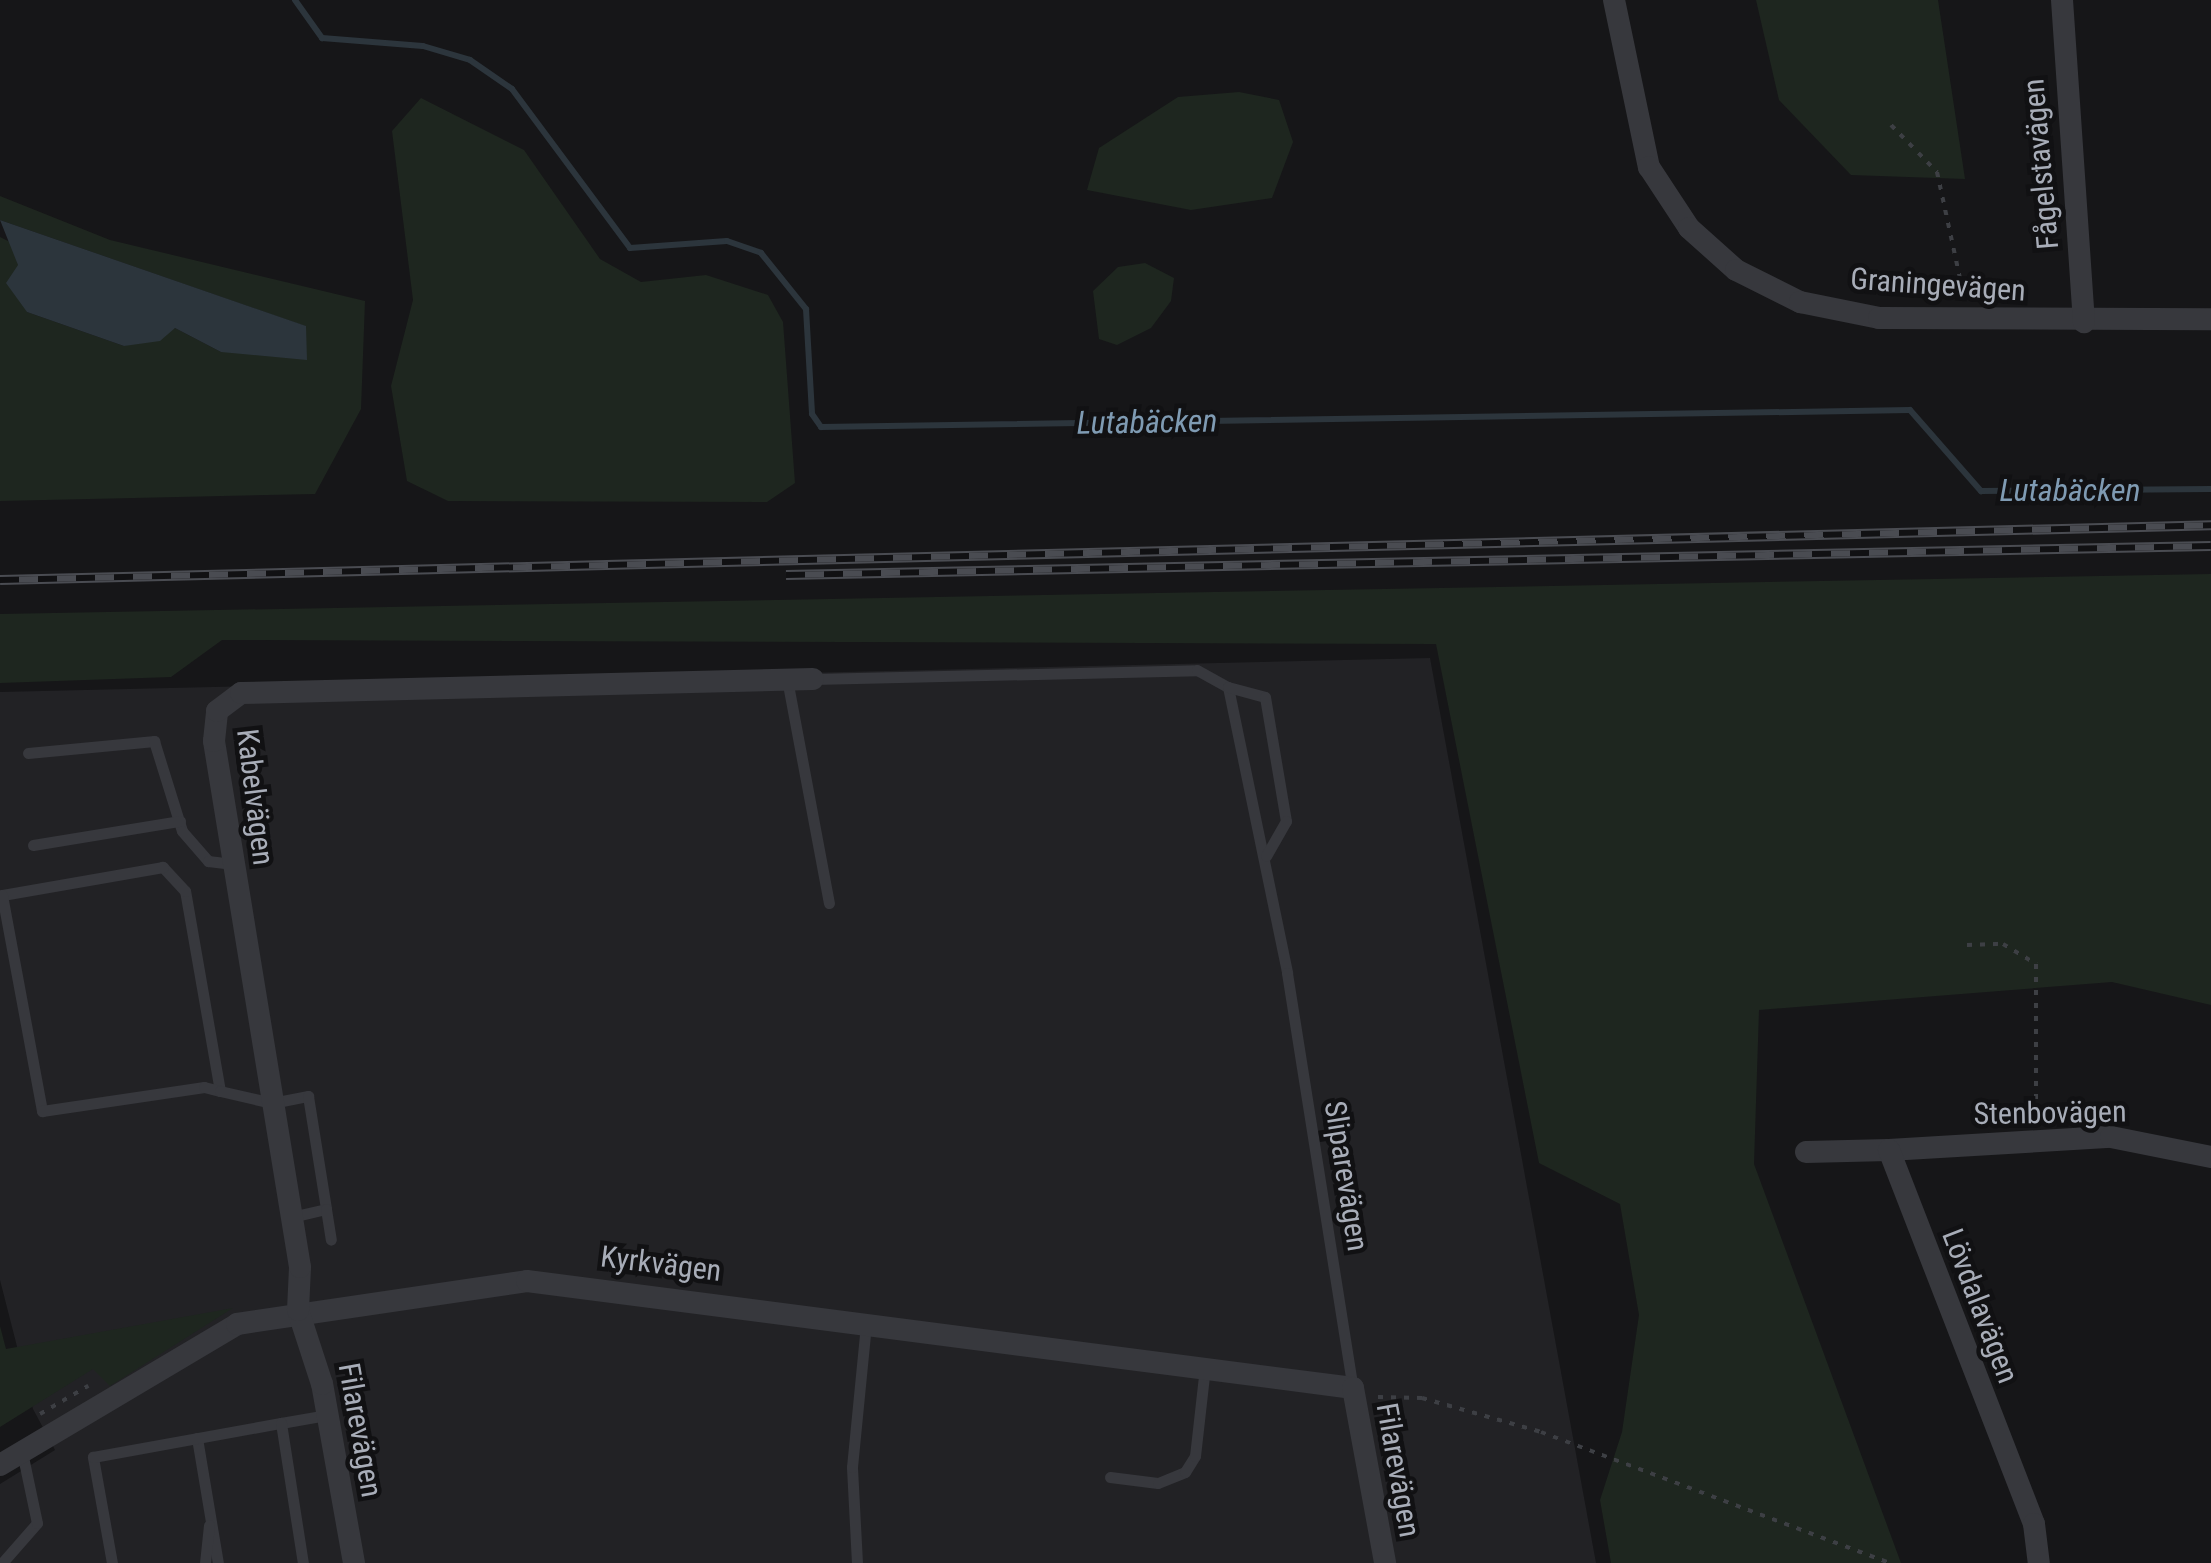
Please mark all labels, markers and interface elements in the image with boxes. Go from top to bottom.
street label: Fågelstavägen [2016,77,2066,251]
street label: Graningevägen [1849,261,2027,309]
water label: Lutabäcken [1076,402,1218,442]
water label: Lutabäcken [2000,471,2140,509]
street label: Kabelvägen [229,727,281,867]
street label: Stenbovägen [1973,1094,2127,1132]
street label: Sliparevägen [1316,1098,1376,1254]
street label: Lövdalavägen [1934,1224,2026,1388]
street label: Kyrkvägen [599,1239,723,1289]
street label: Filarevägen [330,1360,390,1500]
street label: Filarevägen [1368,1400,1428,1540]

